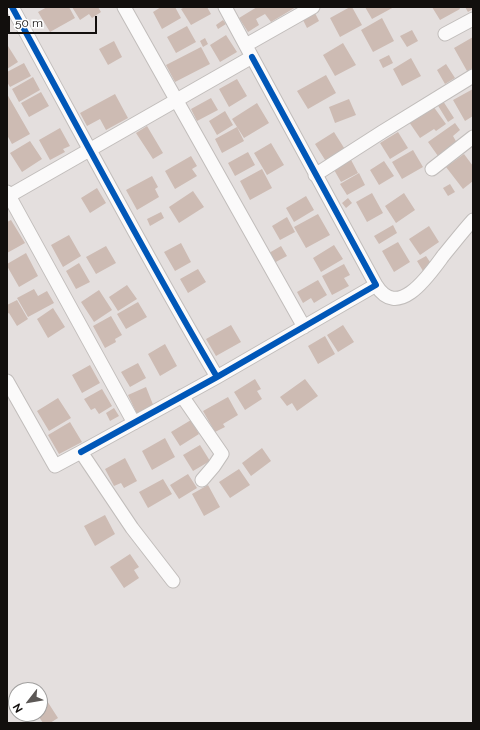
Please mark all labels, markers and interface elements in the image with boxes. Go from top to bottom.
scale bar [10,8,99,34]
text: 50 m [15,16,43,30]
north arrow [8,682,48,722]
text: N [10,701,26,715]

